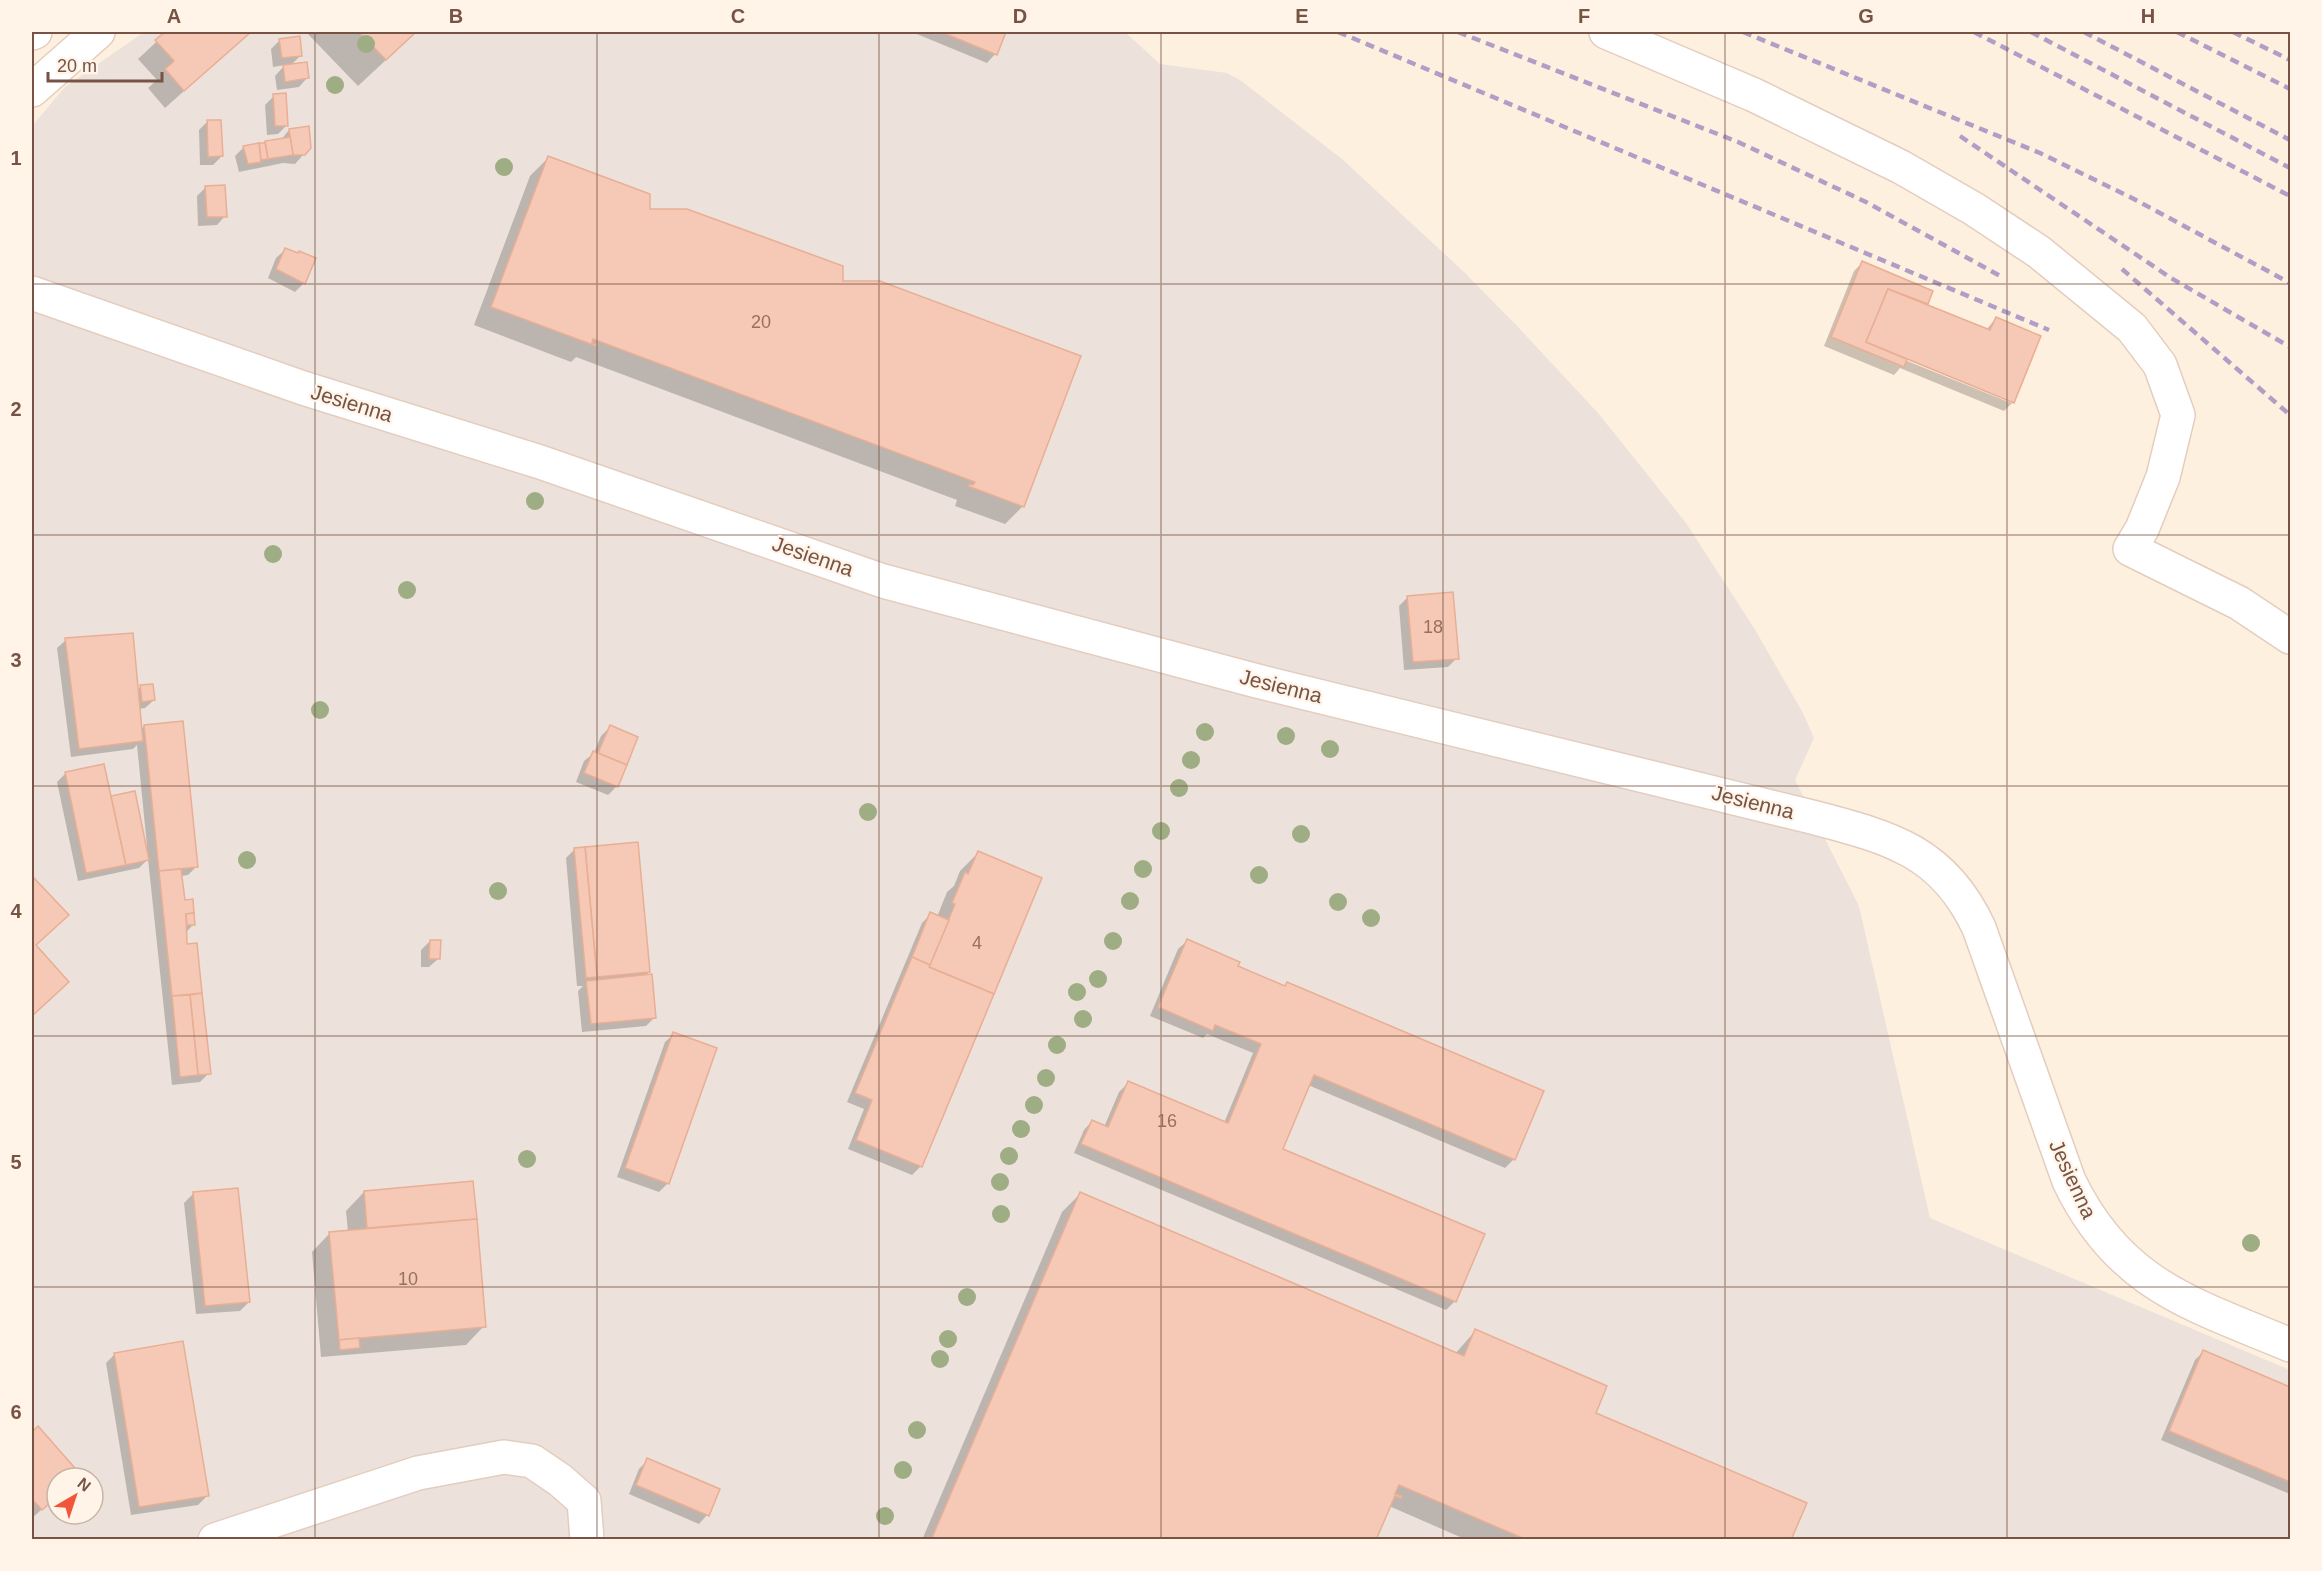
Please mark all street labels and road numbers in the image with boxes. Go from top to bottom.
street label: Jesienna [308,380,396,426]
street label: Jesienna [770,531,857,581]
street label: Jesienna [1237,665,1325,707]
street label: Jesienna [1709,781,1797,823]
street label: Jesienna [2045,1136,2101,1222]

